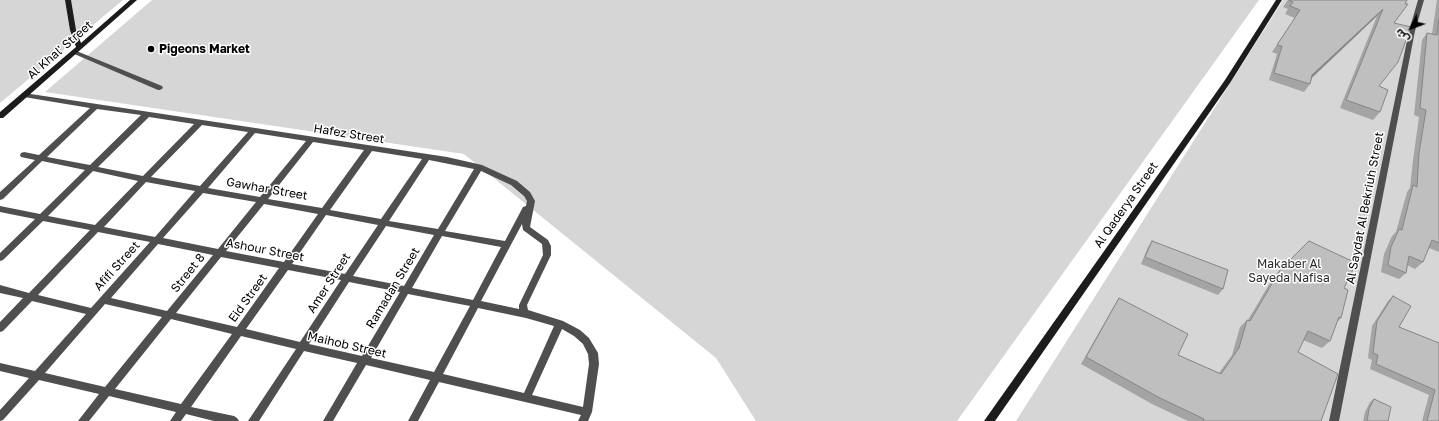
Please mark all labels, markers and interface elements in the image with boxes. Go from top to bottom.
north arrow [1391,8,1431,48]
street label: Al Khal' Street [24,18,96,82]
text: ش [1392,26,1412,46]
place label: Pigeons Market [159,42,250,56]
marker: Pigeons Market [146,44,156,54]
street label: Hafez Street [312,121,386,147]
street label: Al Saydat Al Bekriuh Street [1343,131,1387,285]
street label: Al Qaderya Street [1091,159,1161,251]
street label: Gawhar Street [225,175,309,203]
street label: Ashour Street [225,235,305,265]
street label: Afifi Street [91,238,143,294]
street label: Ramadan Street [363,245,423,331]
street label: Amer Street [304,250,354,316]
street label: Street 8 [168,251,208,295]
park label: Makaber Al Sayeda Nafisa [1248,257,1330,285]
street label: Eid Street [226,271,270,325]
street label: Maihob Street [306,329,388,361]

